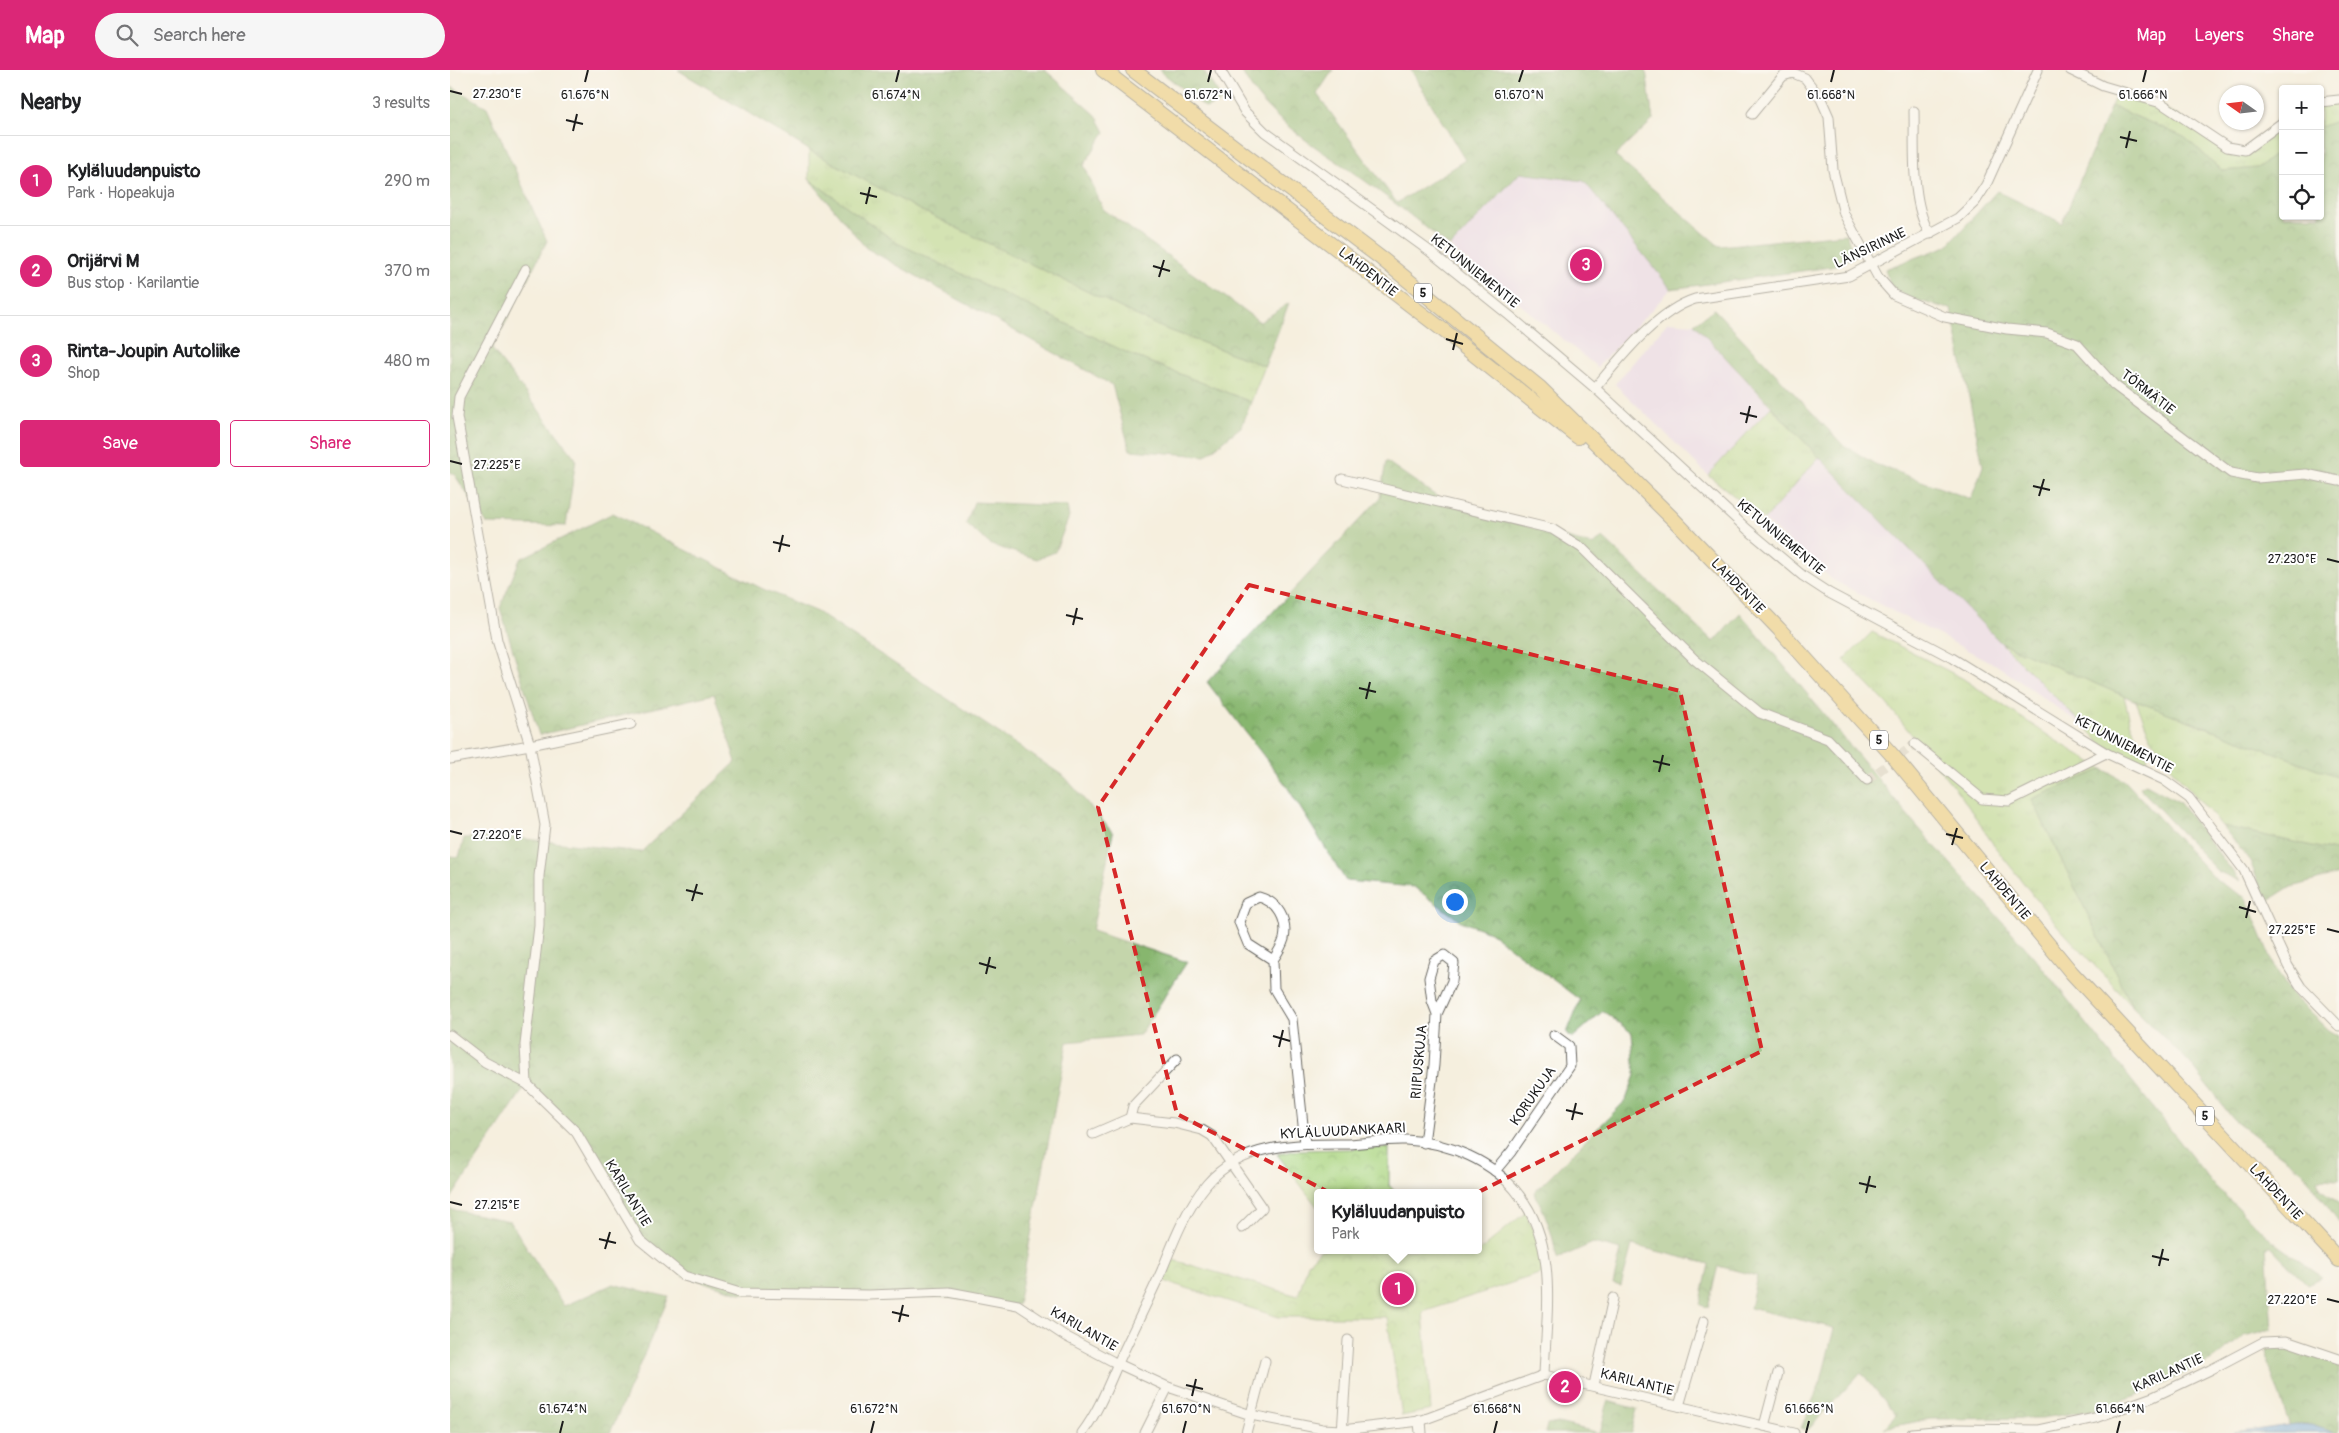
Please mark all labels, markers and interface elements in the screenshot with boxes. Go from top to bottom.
search box [95,13,445,58]
text: Map [25,21,65,50]
icon: search [113,21,141,49]
text: Search here [153,23,246,47]
text: Map [2137,24,2166,47]
text: Layers [2194,24,2244,47]
text: Share [2272,24,2314,47]
north arrow [2219,85,2264,130]
map controls [2279,85,2324,220]
button: + [2279,85,2324,130]
text: 27.230°E [473,87,521,102]
text: 61.676°N [561,88,609,103]
text: 61.674°N [872,88,920,103]
text: 61.672°N [1184,88,1232,103]
text: 61.670°N [1494,88,1544,103]
text: 61.668°N [1807,88,1855,103]
text: 61.666°N [2119,88,2167,103]
text: Nearby [20,89,81,116]
text: 3 results [372,93,430,113]
button: − [2279,130,2324,175]
text: Kyläluudanpuisto [67,159,200,183]
text: 1 [33,171,39,191]
text: 290 m [384,171,430,191]
button: locate [2279,175,2324,220]
text: Park · Hopeakuja [67,183,175,203]
street label: LÄNSIRINNE [1831,224,1909,272]
street label: KETUNNIEMENTIE [1427,230,1523,312]
street label: LAHDENTIE [1335,244,1401,300]
pin: 3 [1570,246,1602,284]
text: Orijärvi M [67,249,140,273]
text: 2 [32,261,40,281]
text: 370 m [384,261,430,281]
text: Bus stop · Karilantie [67,273,199,293]
road number: 5 [1414,284,1432,302]
text: Rinta-Joupin Autoliike [67,339,240,363]
text: 3 [32,351,40,371]
text: 480 m [384,351,430,371]
text: Shop [67,363,100,383]
street label: TÖRMÄTIE [2118,365,2179,418]
button: Save [20,420,220,467]
button: Share [230,420,430,467]
text: 27.225°E [473,458,521,473]
street label: KETUNNIEMENTIE [1734,495,1828,579]
text: 27.230°E [2268,552,2316,567]
street label: LAHDENTIE [1707,555,1769,617]
street label: KETUNNIEMENTIE [2072,711,2176,777]
road number: 5 [1870,730,1888,750]
text: 27.220°E [473,828,521,843]
street label: LAHDENTIE [1976,858,2034,924]
your location [1442,889,1468,915]
text: 27.225°E [2268,923,2316,938]
street label: RIIPUSKUJA [1407,1024,1431,1100]
street label: KORUKUJA [1506,1063,1560,1129]
road number: 5 [2196,1106,2214,1126]
street label: KYLÄLUUDANKAARI [1279,1119,1407,1143]
street label: KARILANTIE [601,1156,655,1230]
street label: LAHDENTIE [2246,1160,2306,1224]
popup [1314,1189,1482,1254]
text: 27.215°E [474,1198,520,1213]
text: Kyläluudanpuisto [1331,1200,1465,1224]
text: Park [1331,1224,1359,1244]
pin: 1 [1382,1270,1414,1308]
text: 27.220°E [2268,1293,2316,1308]
street label: KARILANTIE [1047,1303,1121,1355]
street label: KARILANTIE [2130,1350,2206,1396]
street label: KARILANTIE [1599,1365,1675,1399]
pin: 2 [1549,1368,1581,1406]
text: 61.674°N [539,1402,587,1417]
text: 61.672°N [850,1402,898,1417]
text: 61.670°N [1161,1402,1211,1417]
text: 61.668°N [1473,1402,1521,1417]
text: 61.666°N [1785,1402,1833,1417]
text: 61.664°N [2096,1402,2144,1417]

